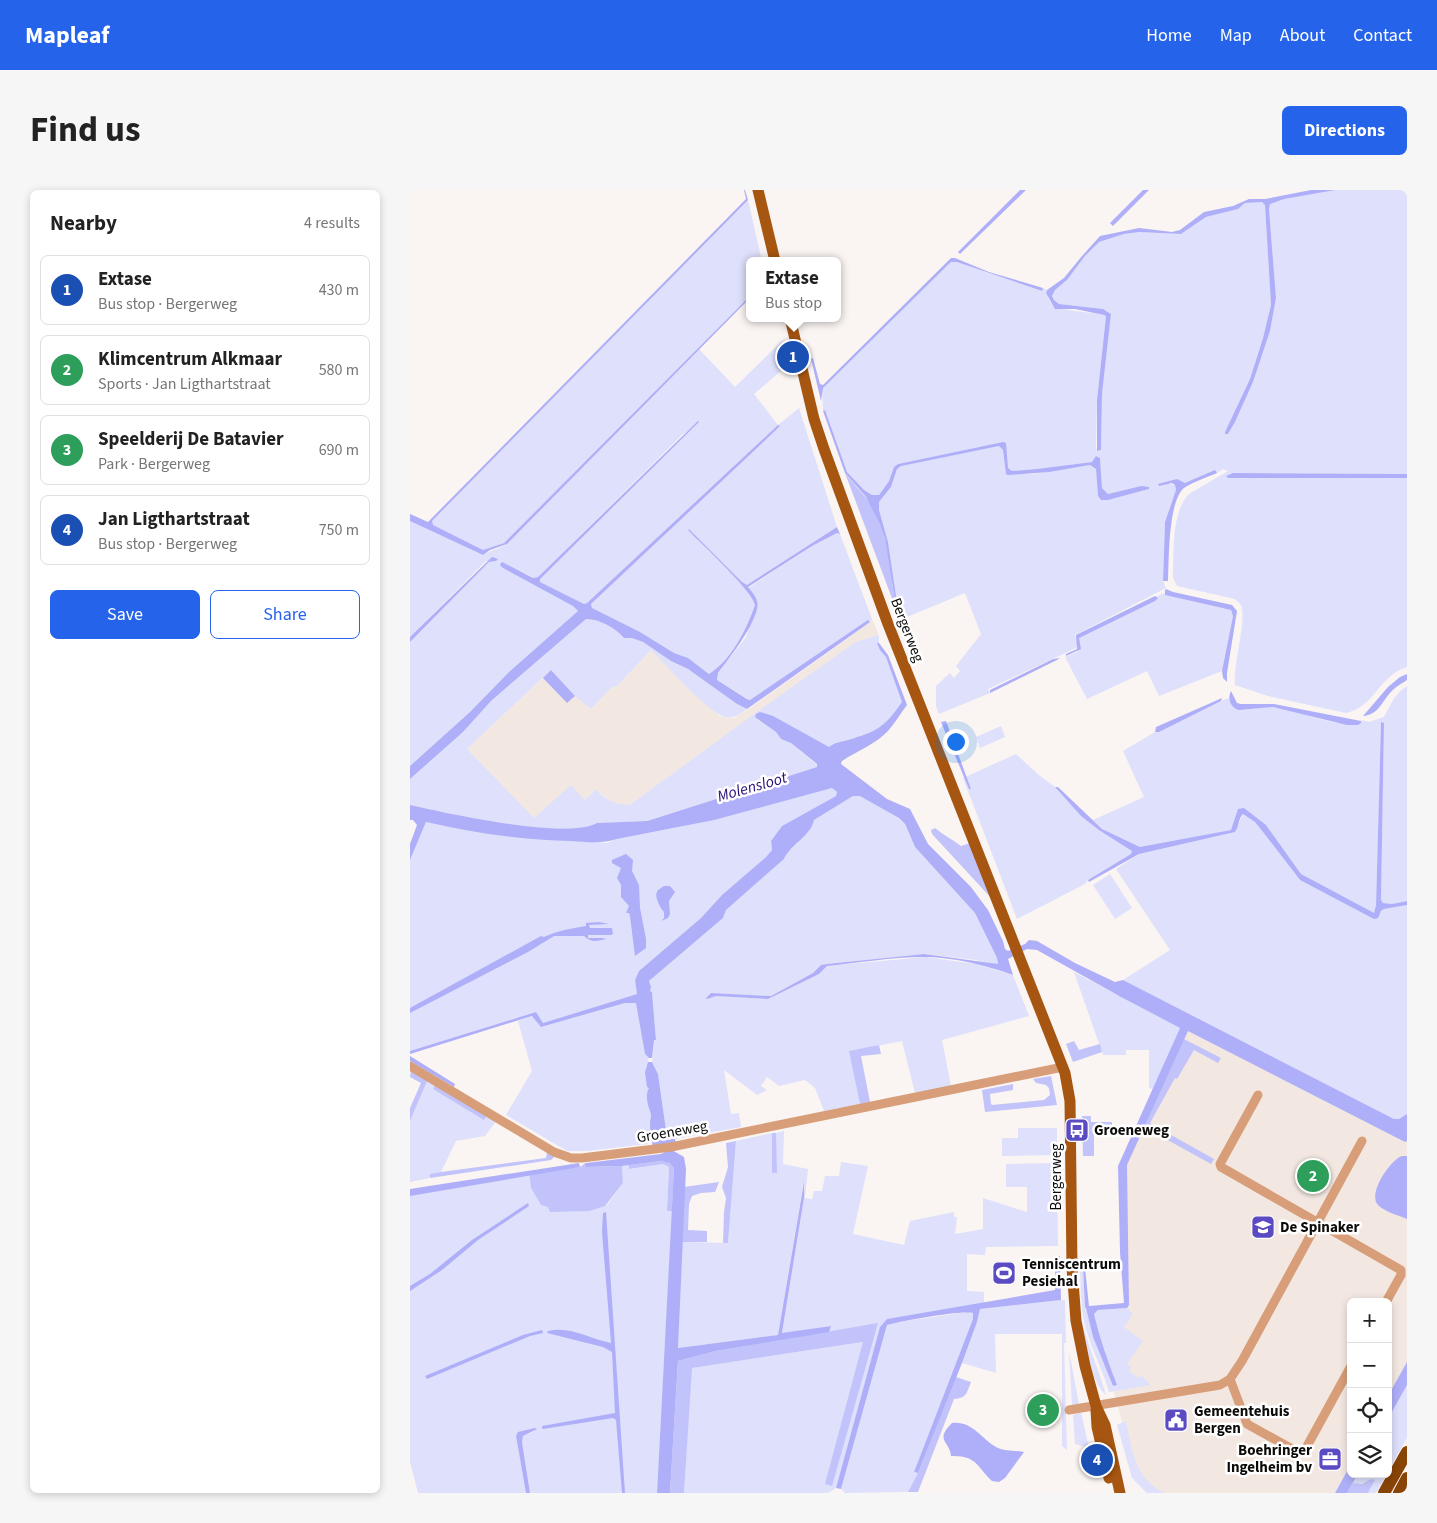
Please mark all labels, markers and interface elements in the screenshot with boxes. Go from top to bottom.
text: Mapleaf [25,18,110,53]
text: Home [1146,23,1192,48]
text: Map [1220,23,1252,48]
text: About [1280,23,1325,48]
text: Contact [1353,23,1412,48]
text: Find us [30,105,140,155]
button: Directions [1282,106,1407,155]
text: Nearby [50,208,117,238]
text: 4 results [304,212,360,234]
popup [746,257,841,322]
text: Extase [765,265,819,292]
text: Extase [98,266,152,293]
text: 1 [63,279,71,301]
text: 430 m [319,279,359,301]
text: Bus stop [765,292,822,314]
text: Bus stop · Bergerweg [98,293,237,315]
pin: 1 [777,338,809,376]
text: Klimcentrum Alkmaar [98,346,282,373]
text: 2 [63,359,71,381]
text: 580 m [319,359,359,381]
text: Sports · Jan Ligthartstraat [98,373,271,395]
text: Speelderij De Batavier [98,426,284,453]
text: 3 [63,439,71,461]
text: 690 m [319,439,359,461]
text: Park · Bergerweg [98,453,210,475]
text: Jan Ligthartstraat [98,506,250,533]
text: 4 [63,519,71,541]
text: 750 m [319,519,359,541]
text: Bus stop · Bergerweg [98,533,237,555]
button: Save [50,590,200,639]
button: Share [210,590,360,639]
street label: Bergerweg [885,595,929,666]
your location [943,729,969,755]
water label: Molensloot [715,766,790,807]
street label: Groeneweg [635,1115,709,1149]
bus stop icon: Groeneweg [1064,1117,1090,1143]
place label: Groeneweg [1094,1120,1169,1141]
street label: Bergerweg [1046,1143,1067,1211]
pin: 2 [1297,1157,1329,1195]
school or university icon: De Spinaker [1250,1214,1276,1240]
place label: De Spinaker [1280,1217,1359,1238]
place label: Tenniscentrum Pesiehal [1022,1254,1121,1292]
sports icon: Tenniscentrum Pesiehal [991,1260,1017,1286]
map controls [1347,1298,1392,1478]
button: + [1347,1298,1392,1343]
button: − [1347,1343,1392,1388]
button: locate [1347,1388,1392,1433]
pin: 3 [1027,1391,1059,1429]
place label: Gemeentehuis Bergen [1194,1401,1290,1439]
public building icon: Gemeentehuis Bergen [1163,1407,1189,1433]
button: layers [1347,1433,1392,1478]
place label: Boehringer Ingelheim bv [1226,1440,1312,1478]
pin: 4 [1081,1441,1113,1479]
office icon: Boehringer Ingelheim bv [1317,1446,1343,1472]

